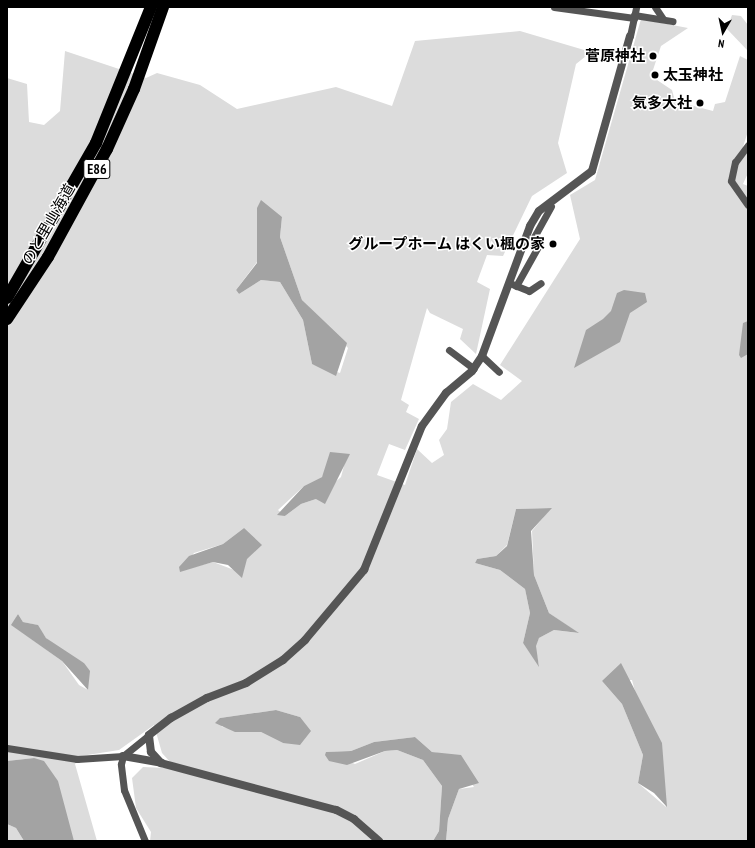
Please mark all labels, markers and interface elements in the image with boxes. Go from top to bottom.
north arrow [703,12,743,52]
text: N [717,36,725,51]
place label: 菅原神社 [585,47,645,65]
marker: 菅原神社 [648,51,658,61]
place label: 太玉神社 [663,66,723,84]
marker: 太玉神社 [650,70,660,80]
place label: 気多大社 [632,94,692,112]
marker: 気多大社 [695,98,705,108]
road number: E86 [83,157,111,181]
street label: のと里山海道 [18,181,78,267]
place label: グループホーム はくい楓の家 [347,235,545,253]
marker: グループホーム はくい楓の家 [548,239,558,249]

